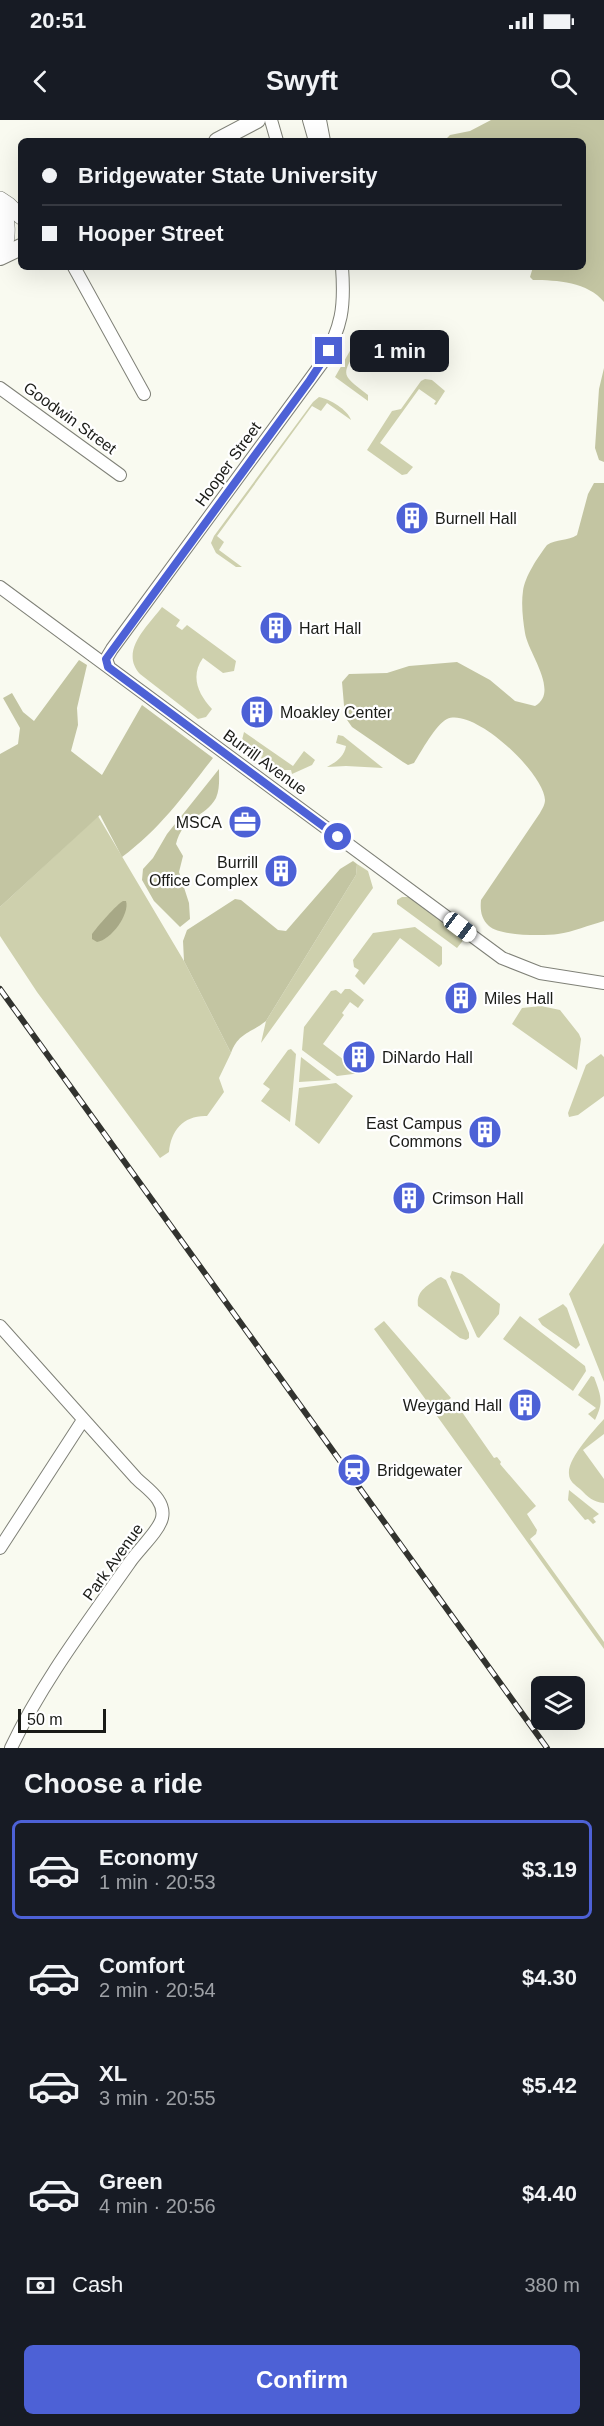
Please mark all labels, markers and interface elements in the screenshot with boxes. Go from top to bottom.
text: 20:51 [30,8,86,33]
icon: back [24,65,57,98]
icon: search [547,65,580,98]
text: Swyft [266,66,338,96]
text: Bridgewater State University [78,163,378,188]
text: Hooper Street [78,221,223,246]
callout: 1 min [350,330,449,372]
route end [315,337,342,364]
text: 1 min [373,340,426,362]
street label: Goodwin Street [20,379,120,458]
street label: Hooper Street [192,418,264,509]
building icon: Burnell Hall [394,500,430,536]
place label: Burnell Hall [435,510,517,527]
building icon: Hart Hall [258,610,294,646]
place label: Hart Hall [299,620,361,637]
building icon: Moakley Center [239,694,275,730]
place label: Moakley Center [280,704,393,721]
street label: Burrill Avenue [220,726,310,798]
office icon: MSCA [227,804,263,840]
place label: MSCA [176,814,222,831]
route start [324,823,351,850]
building icon: Burrill Office Complex [263,853,299,889]
place label: Burrill Office Complex [149,854,258,889]
car [440,909,480,945]
building icon: Miles Hall [443,980,479,1016]
place label: Miles Hall [484,990,553,1007]
building icon: DiNardo Hall [341,1039,377,1075]
place label: DiNardo Hall [382,1049,473,1066]
building icon: East Campus Commons [467,1114,503,1150]
place label: East Campus Commons [366,1115,462,1150]
building icon: Crimson Hall [391,1180,427,1216]
place label: Crimson Hall [432,1190,524,1207]
building icon: Weygand Hall [507,1387,543,1423]
place label: Weygand Hall [403,1397,502,1414]
station icon: Bridgewater [336,1452,372,1488]
place label: Bridgewater [377,1462,463,1479]
street label: Park Avenue [80,1520,147,1604]
map controls [531,1676,585,1730]
button: layers [531,1676,585,1730]
scale bar [18,1706,106,1734]
text: 50 m [27,1711,63,1728]
text: Choose a ride [24,1769,203,1799]
icon: car [27,1843,81,1897]
text: Economy [99,1845,198,1870]
text: $3.19 [522,1857,577,1882]
text: 1 min · 20:53 [99,1871,216,1893]
icon: car [27,1951,81,2005]
text: Comfort [99,1953,185,1978]
text: $4.30 [522,1965,577,1990]
text: 2 min · 20:54 [99,1979,216,2001]
icon: car [27,2059,81,2113]
text: XL [99,2061,127,2086]
text: $5.42 [522,2073,577,2098]
text: 3 min · 20:55 [99,2087,216,2109]
icon: car [27,2167,81,2221]
text: Green [99,2169,163,2194]
text: $4.40 [522,2181,577,2206]
text: 4 min · 20:56 [99,2195,216,2217]
icon: cash [24,2269,57,2302]
text: Cash [72,2272,123,2297]
text: 380 m [524,2274,580,2296]
button: Confirm [24,2345,580,2414]

